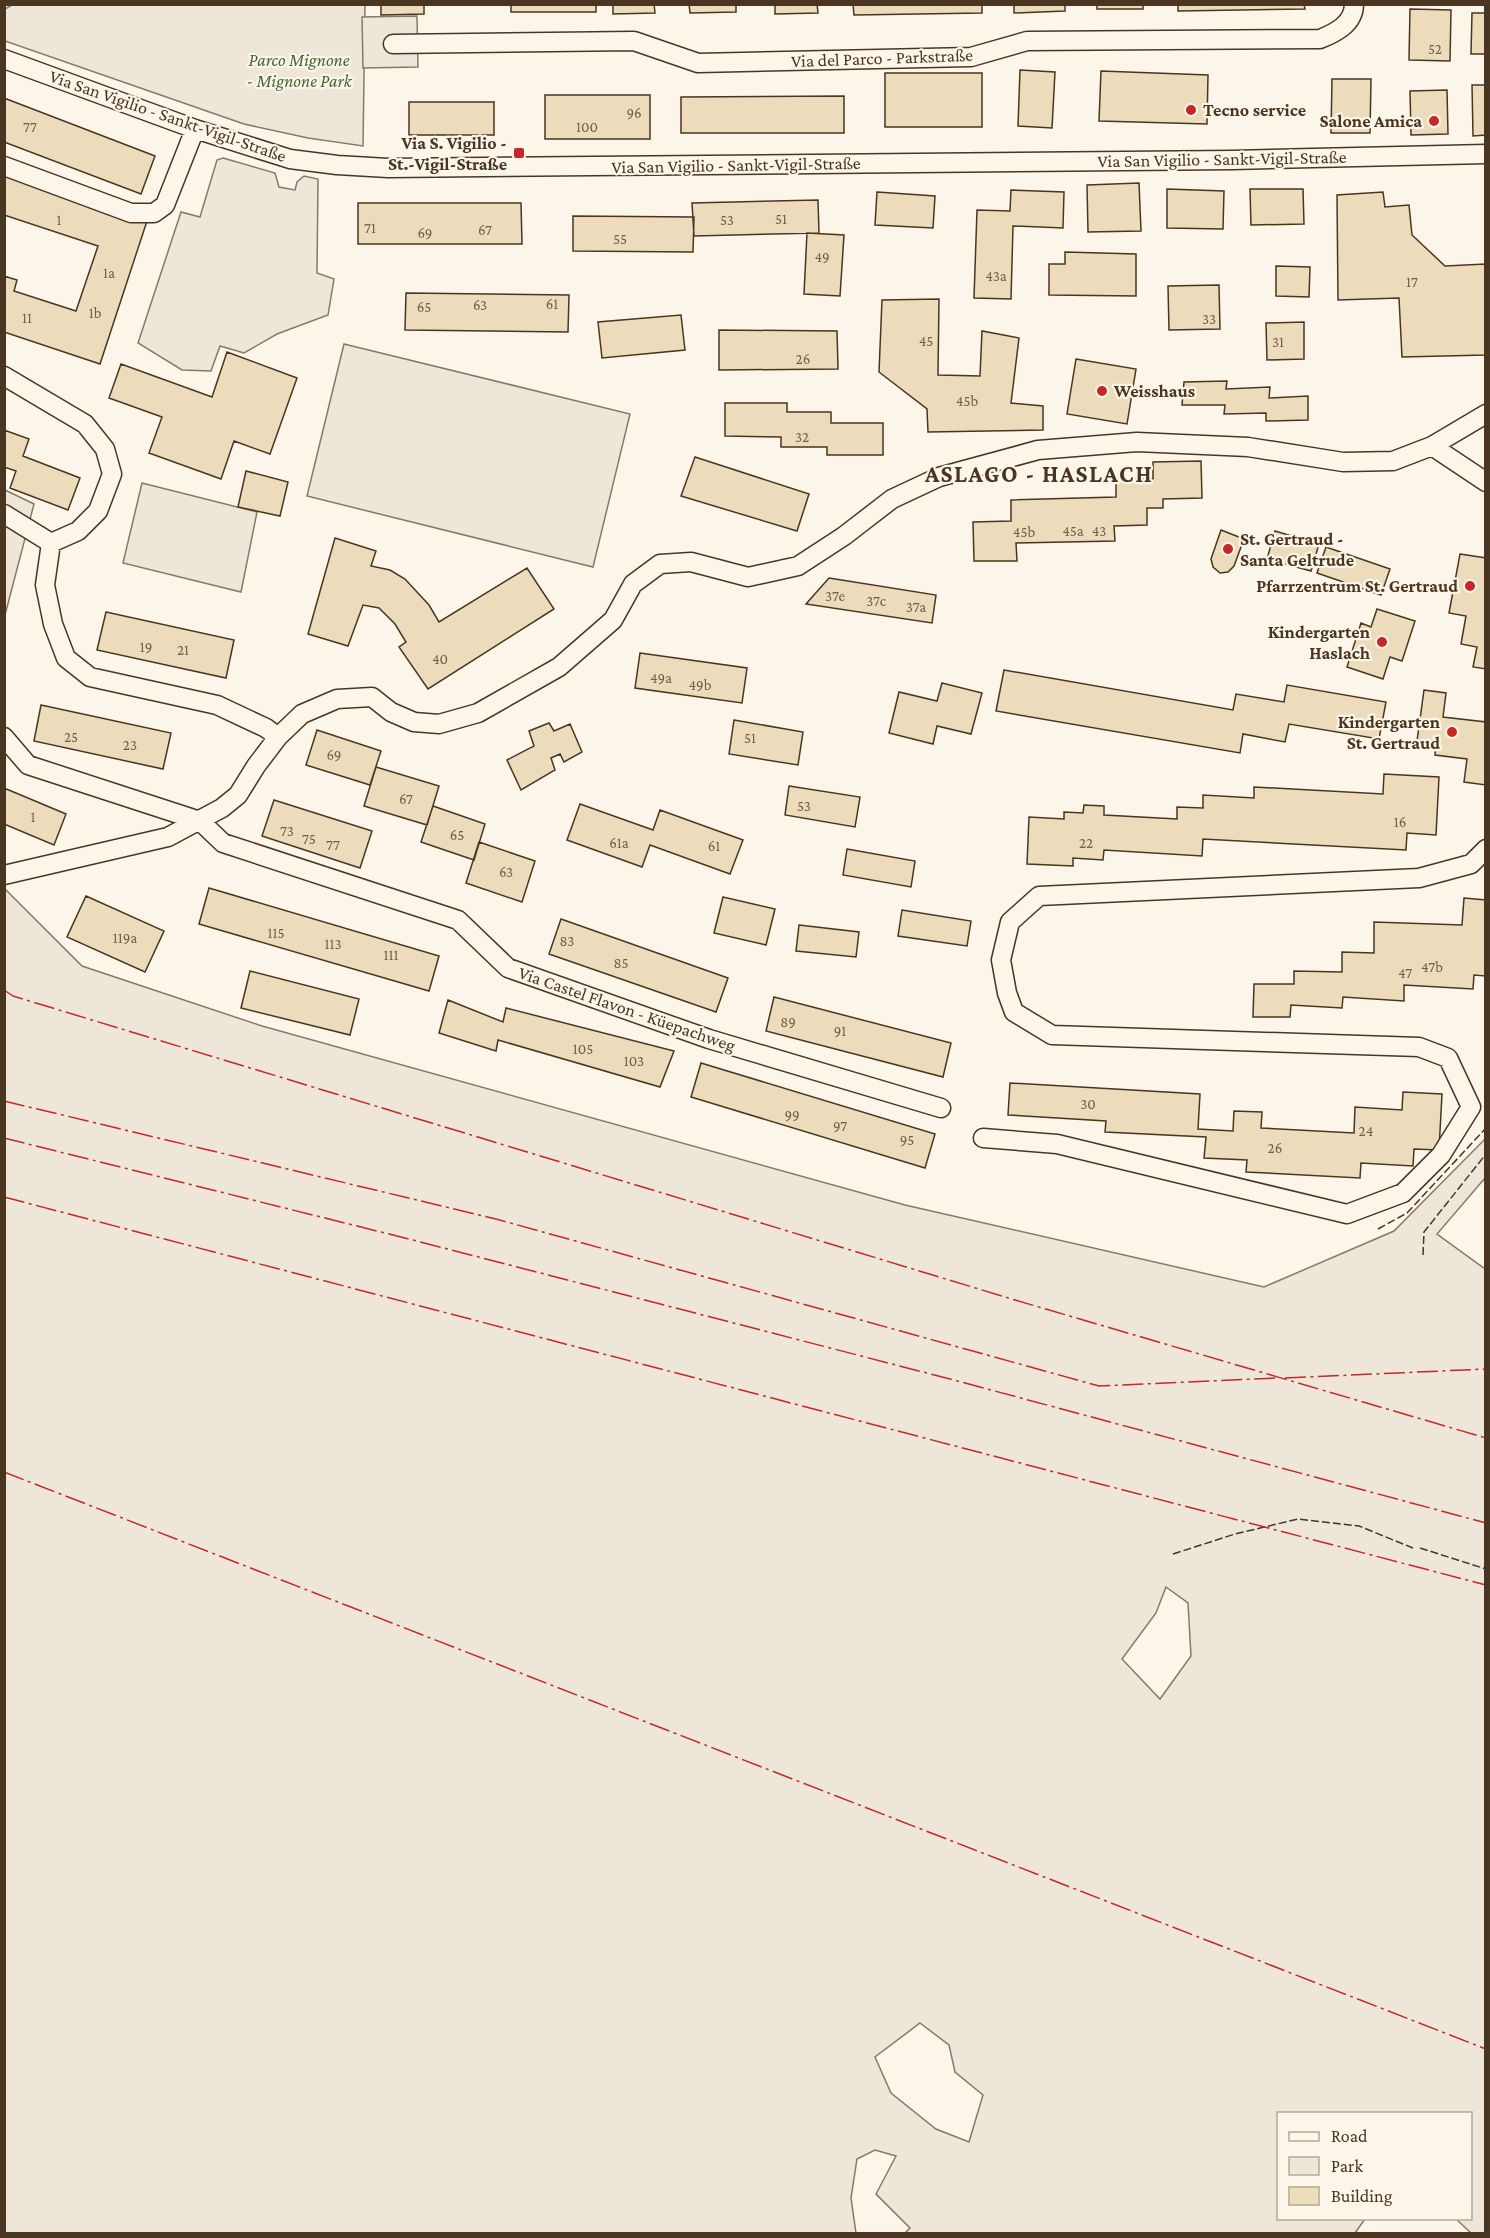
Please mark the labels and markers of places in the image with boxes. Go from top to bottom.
place label: Tecno service [1203,100,1306,120]
marker: Tecno service [1184,103,1198,117]
place label: Salone Amica [1319,111,1422,131]
marker: Salone Amica [1427,114,1441,128]
place label: Via S. Vigilio - St.-Vigil-Straße [388,133,507,174]
marker: Via S. Vigilio - St.-Vigil-Straße [512,146,526,160]
place label: Weisshaus [1113,381,1195,401]
marker: Weisshaus [1095,384,1109,398]
place label: St. Gertraud - Santa Geltrude [1240,529,1354,570]
marker: St. Gertraud - Santa Geltrude [1221,542,1235,556]
place label: Pfarrzentrum St. Gertraud [1256,576,1458,596]
marker: Pfarrzentrum St. Gertraud [1463,579,1477,593]
place label: Kindergarten Haslach [1268,622,1371,663]
marker: Kindergarten Haslach [1375,635,1389,649]
place label: Kindergarten St. Gertraud [1338,712,1441,753]
marker: Kindergarten St. Gertraud [1445,725,1459,739]

